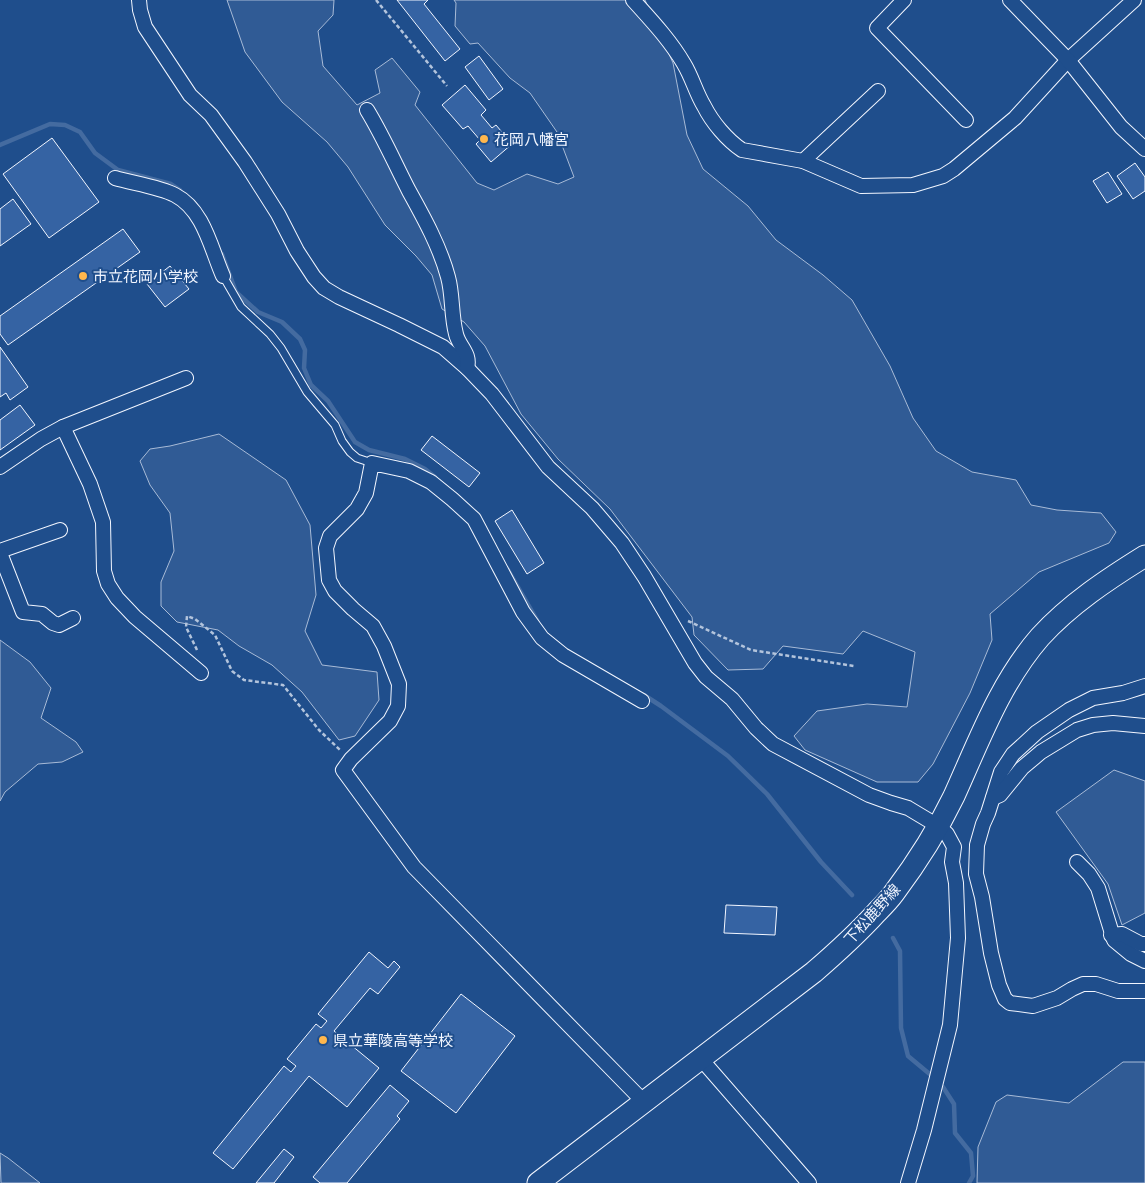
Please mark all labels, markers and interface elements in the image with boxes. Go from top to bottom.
place label: 花岡八幡宮 [494,131,569,148]
marker: 花岡八幡宮 [478,133,490,145]
place label: 市立花岡小学校 [93,268,198,285]
marker: 市立花岡小学校 [77,270,89,282]
street label: 下松鹿野線 [841,880,903,948]
place label: 県立華陵高等学校 [333,1032,453,1049]
marker: 県立華陵高等学校 [317,1034,329,1046]

